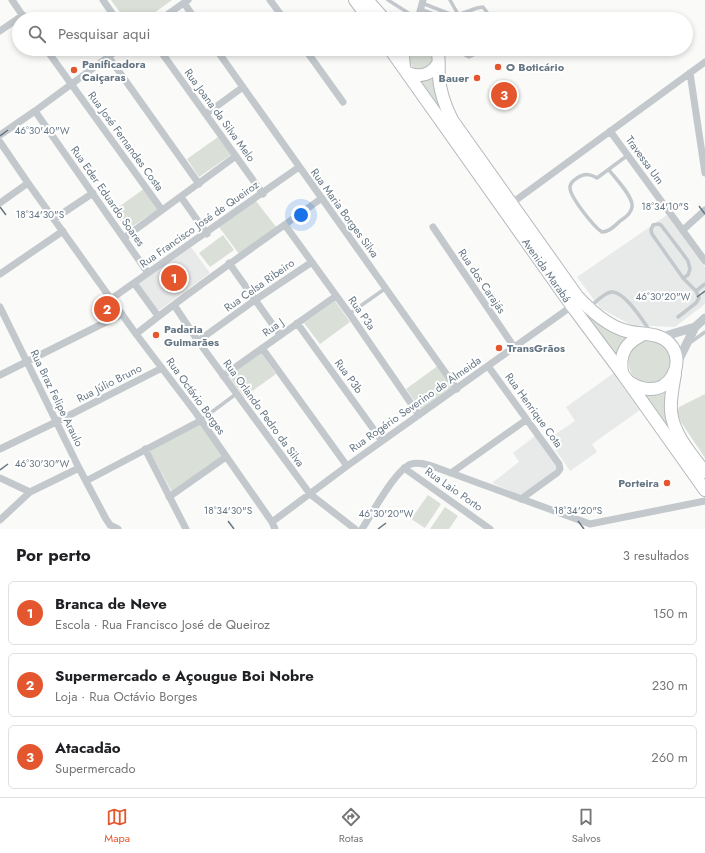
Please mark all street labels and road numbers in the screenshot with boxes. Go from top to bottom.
street label: Rua Joana da Silva Melo [181,65,259,165]
street label: Rua José Fernandes Costa [84,88,168,194]
street label: Travessa Um [622,132,668,188]
street label: Rua Eder Eduardo Soares [67,143,149,250]
street label: Rua Maria Borges Silva [307,165,383,261]
street label: Rua Francisco José de Queiroz [136,177,262,271]
street label: Avenida Marabá [518,235,575,306]
street label: Rua dos Carajás [454,245,510,317]
street label: Rua Celsa Ribeiro [221,255,297,315]
street label: Rua P3a [345,293,379,333]
street label: Rua J [259,314,287,340]
street label: Rua Braz Felipe Araulo [27,347,87,449]
street label: Rua Rogério Severino de Almeida [346,352,484,456]
street label: Rua Octávio Borges [163,354,230,438]
street label: Rua Orlando Pedro da Silva [220,356,308,470]
street label: Rua P3b [331,356,367,396]
street label: Rua Júlio Bruno [74,360,144,406]
street label: Rua Henrique Cota [501,369,567,451]
street label: Rua Laio Porto [422,463,486,515]

